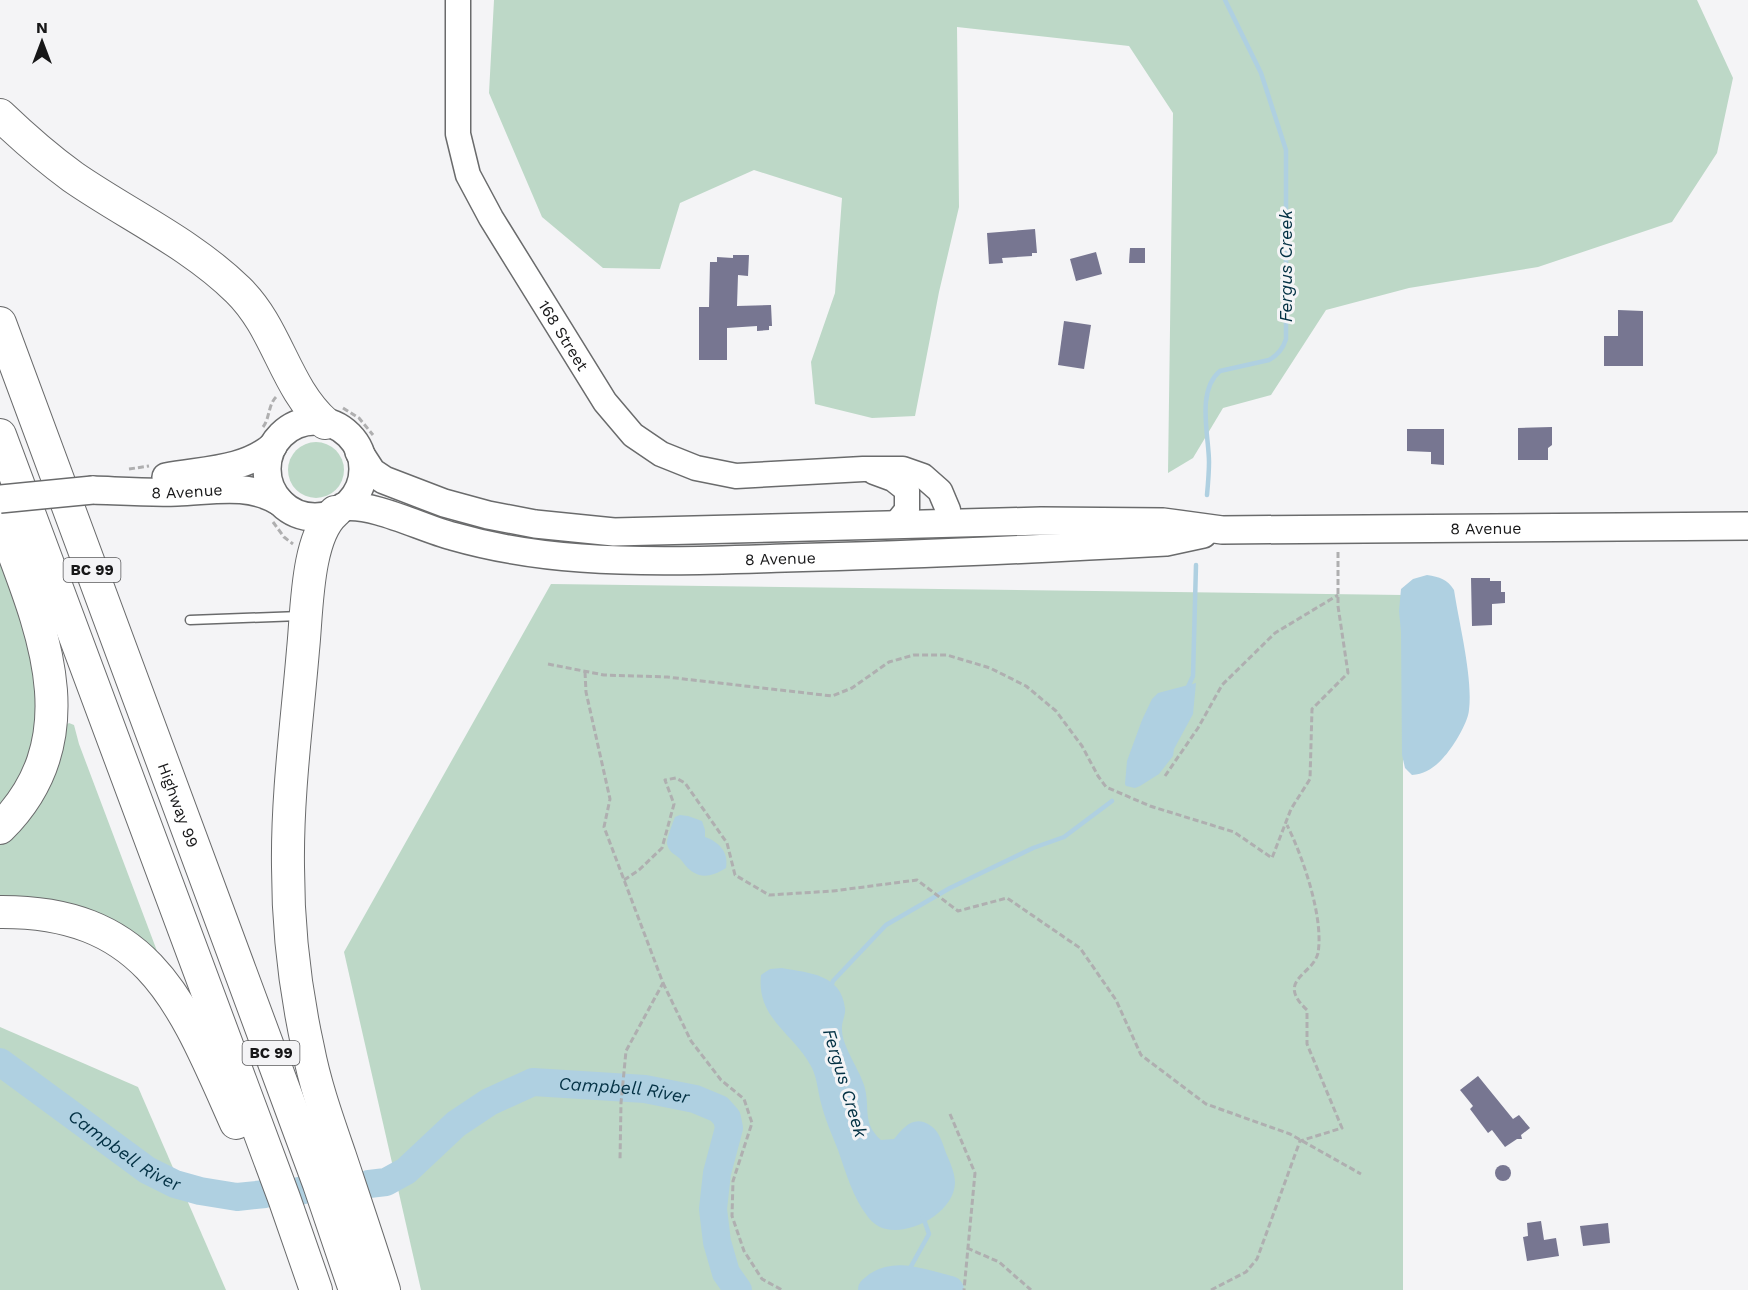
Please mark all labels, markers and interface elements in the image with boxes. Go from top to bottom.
north arrow [12,12,72,72]
text: N [36,18,48,37]
water label: Fergus Creek [1275,208,1296,322]
street label: 168 Street [534,297,592,375]
street label: 8 Avenue [151,480,223,502]
street label: 8 Avenue [1450,519,1522,538]
street label: 8 Avenue [745,548,816,569]
road number: BC 99 [64,558,121,582]
street label: Highway 99 [154,760,203,850]
water label: Fergus Creek [819,1026,872,1141]
road number: BC 99 [242,1041,300,1065]
water label: Campbell River [558,1073,692,1108]
water label: Campbell River [64,1105,184,1195]

